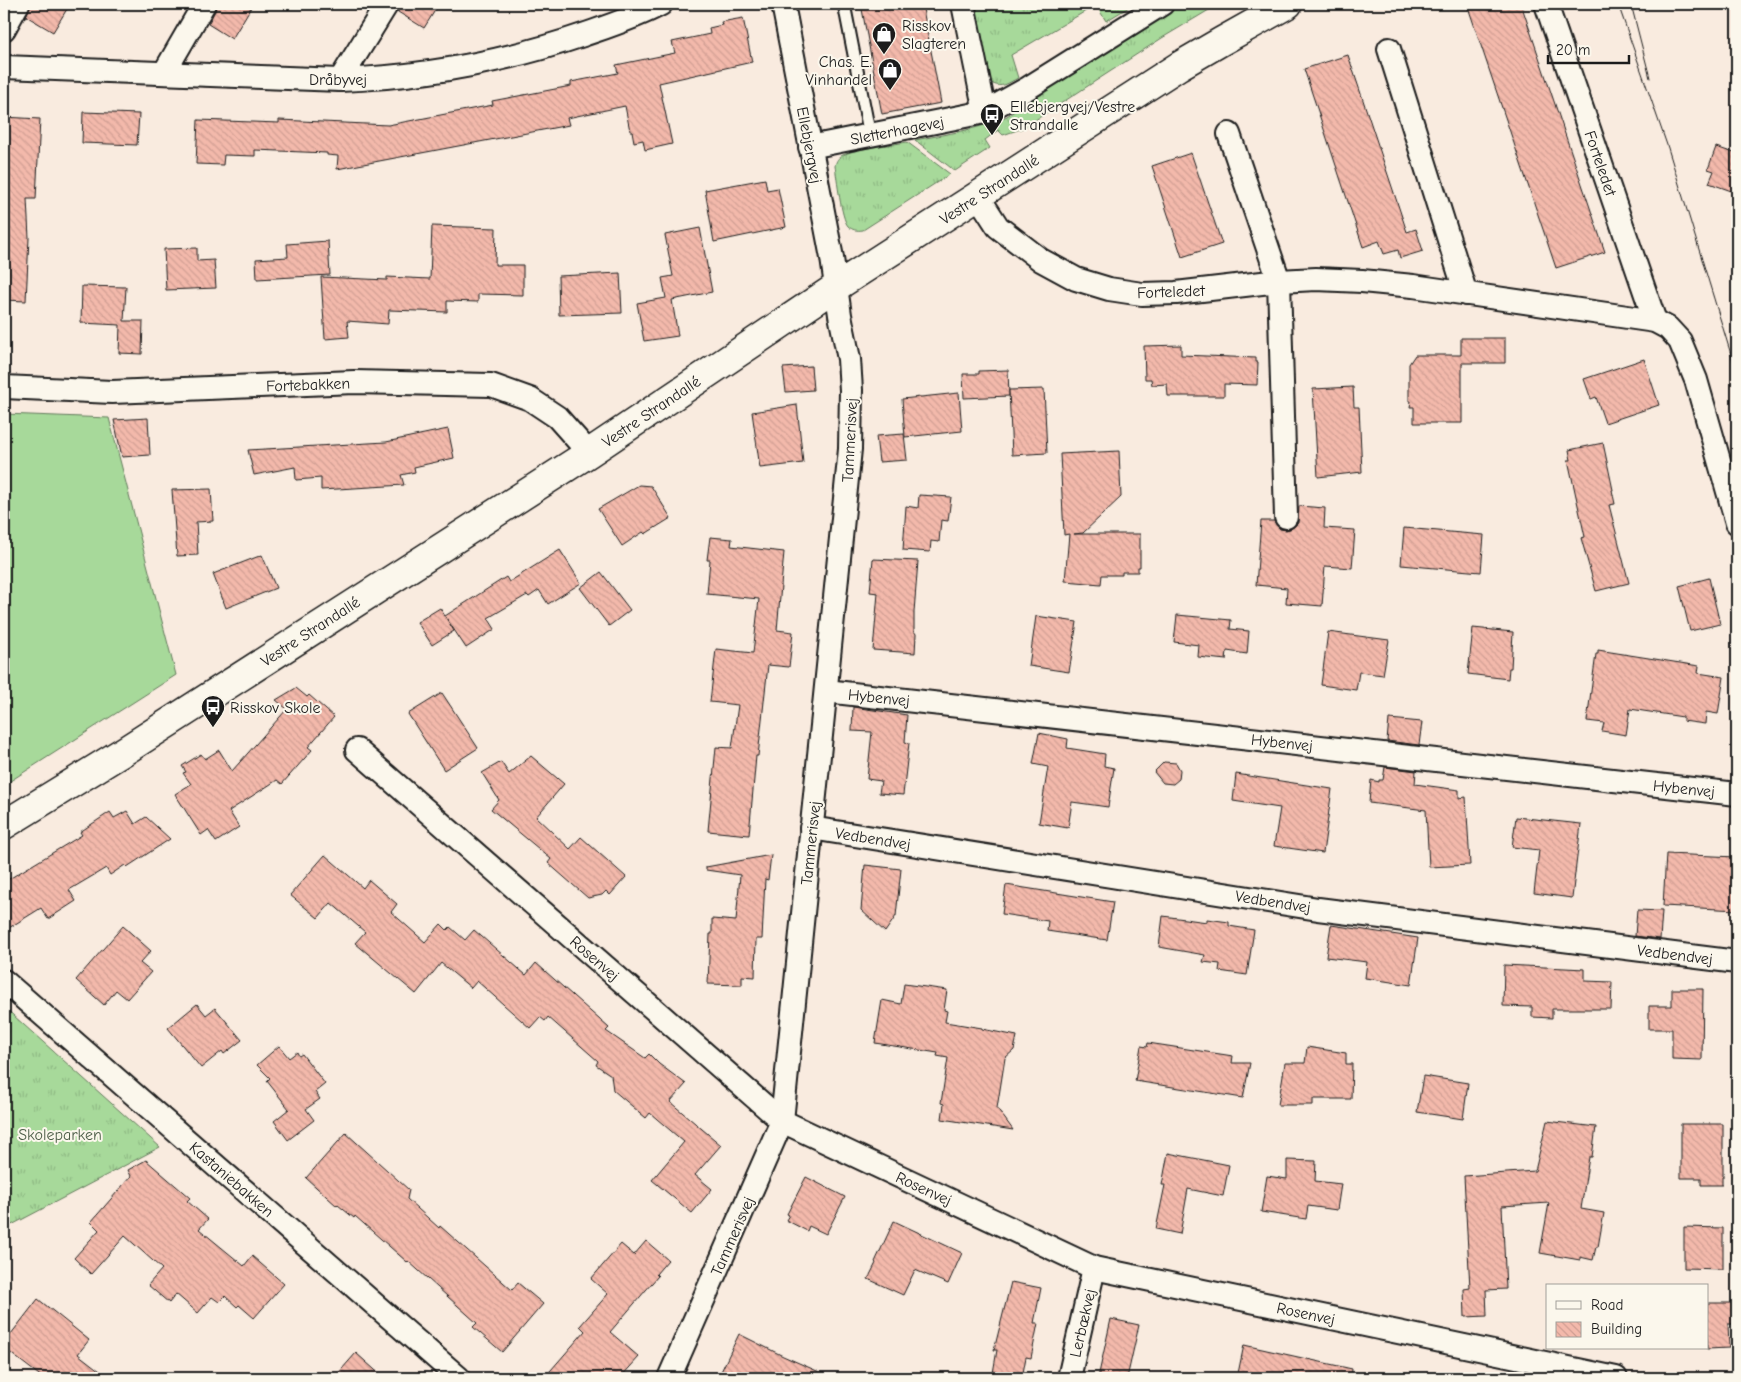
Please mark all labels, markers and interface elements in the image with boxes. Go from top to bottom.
place label: Risskov Slagteren [902,17,966,53]
shop icon: Risskov Slagteren [871,21,897,55]
scale bar [1548,32,1630,64]
text: 20 m [1556,41,1590,59]
place label: Chas. E. Vinhandel [805,53,872,89]
shop icon: Chas. E. Vinhandel [877,57,903,91]
street label: Dråbyvej [309,71,367,89]
place label: Ellebjergvej/Vestre Strandalle [1010,98,1135,134]
bus stop icon: Ellebjergvej/Vestre Strandalle [979,102,1005,136]
street label: Ellebjergvej [793,105,825,185]
street label: Sletterhagevej [849,113,945,149]
street label: Forteledet [1580,128,1620,199]
street label: Vestre Strandallé [937,151,1042,229]
street label: Forteledet [1137,282,1206,302]
street label: Vestre Strandallé [599,372,704,451]
street label: Fortebakken [266,375,350,395]
street label: Tammerisvej [839,397,861,483]
street label: Vestre Strandallé [258,593,363,671]
street label: Hybenvej [847,686,911,710]
bus stop icon: Risskov Skole [200,694,226,728]
place label: Risskov Skole [230,699,320,717]
street label: Hybenvej [1250,731,1314,755]
street label: Hybenvej [1652,777,1716,801]
street label: Tammerisvej [798,800,824,886]
street label: Vedbendvej [834,824,912,854]
street label: Vedbendvej [1234,887,1312,917]
street label: Rosenvej [566,932,623,985]
street label: Vedbendvej [1636,941,1714,969]
park label: Skoleparken [18,1126,102,1144]
street label: Kastaniebakken [186,1138,277,1221]
street label: Rosenvej [893,1168,954,1210]
street label: Tammerisvej [708,1194,758,1279]
legend [1546,1284,1708,1350]
street label: Lerbækvej [1066,1287,1100,1359]
text: Road [1591,1296,1623,1314]
street label: Rosenvej [1275,1299,1337,1329]
text: Building [1591,1320,1642,1338]

